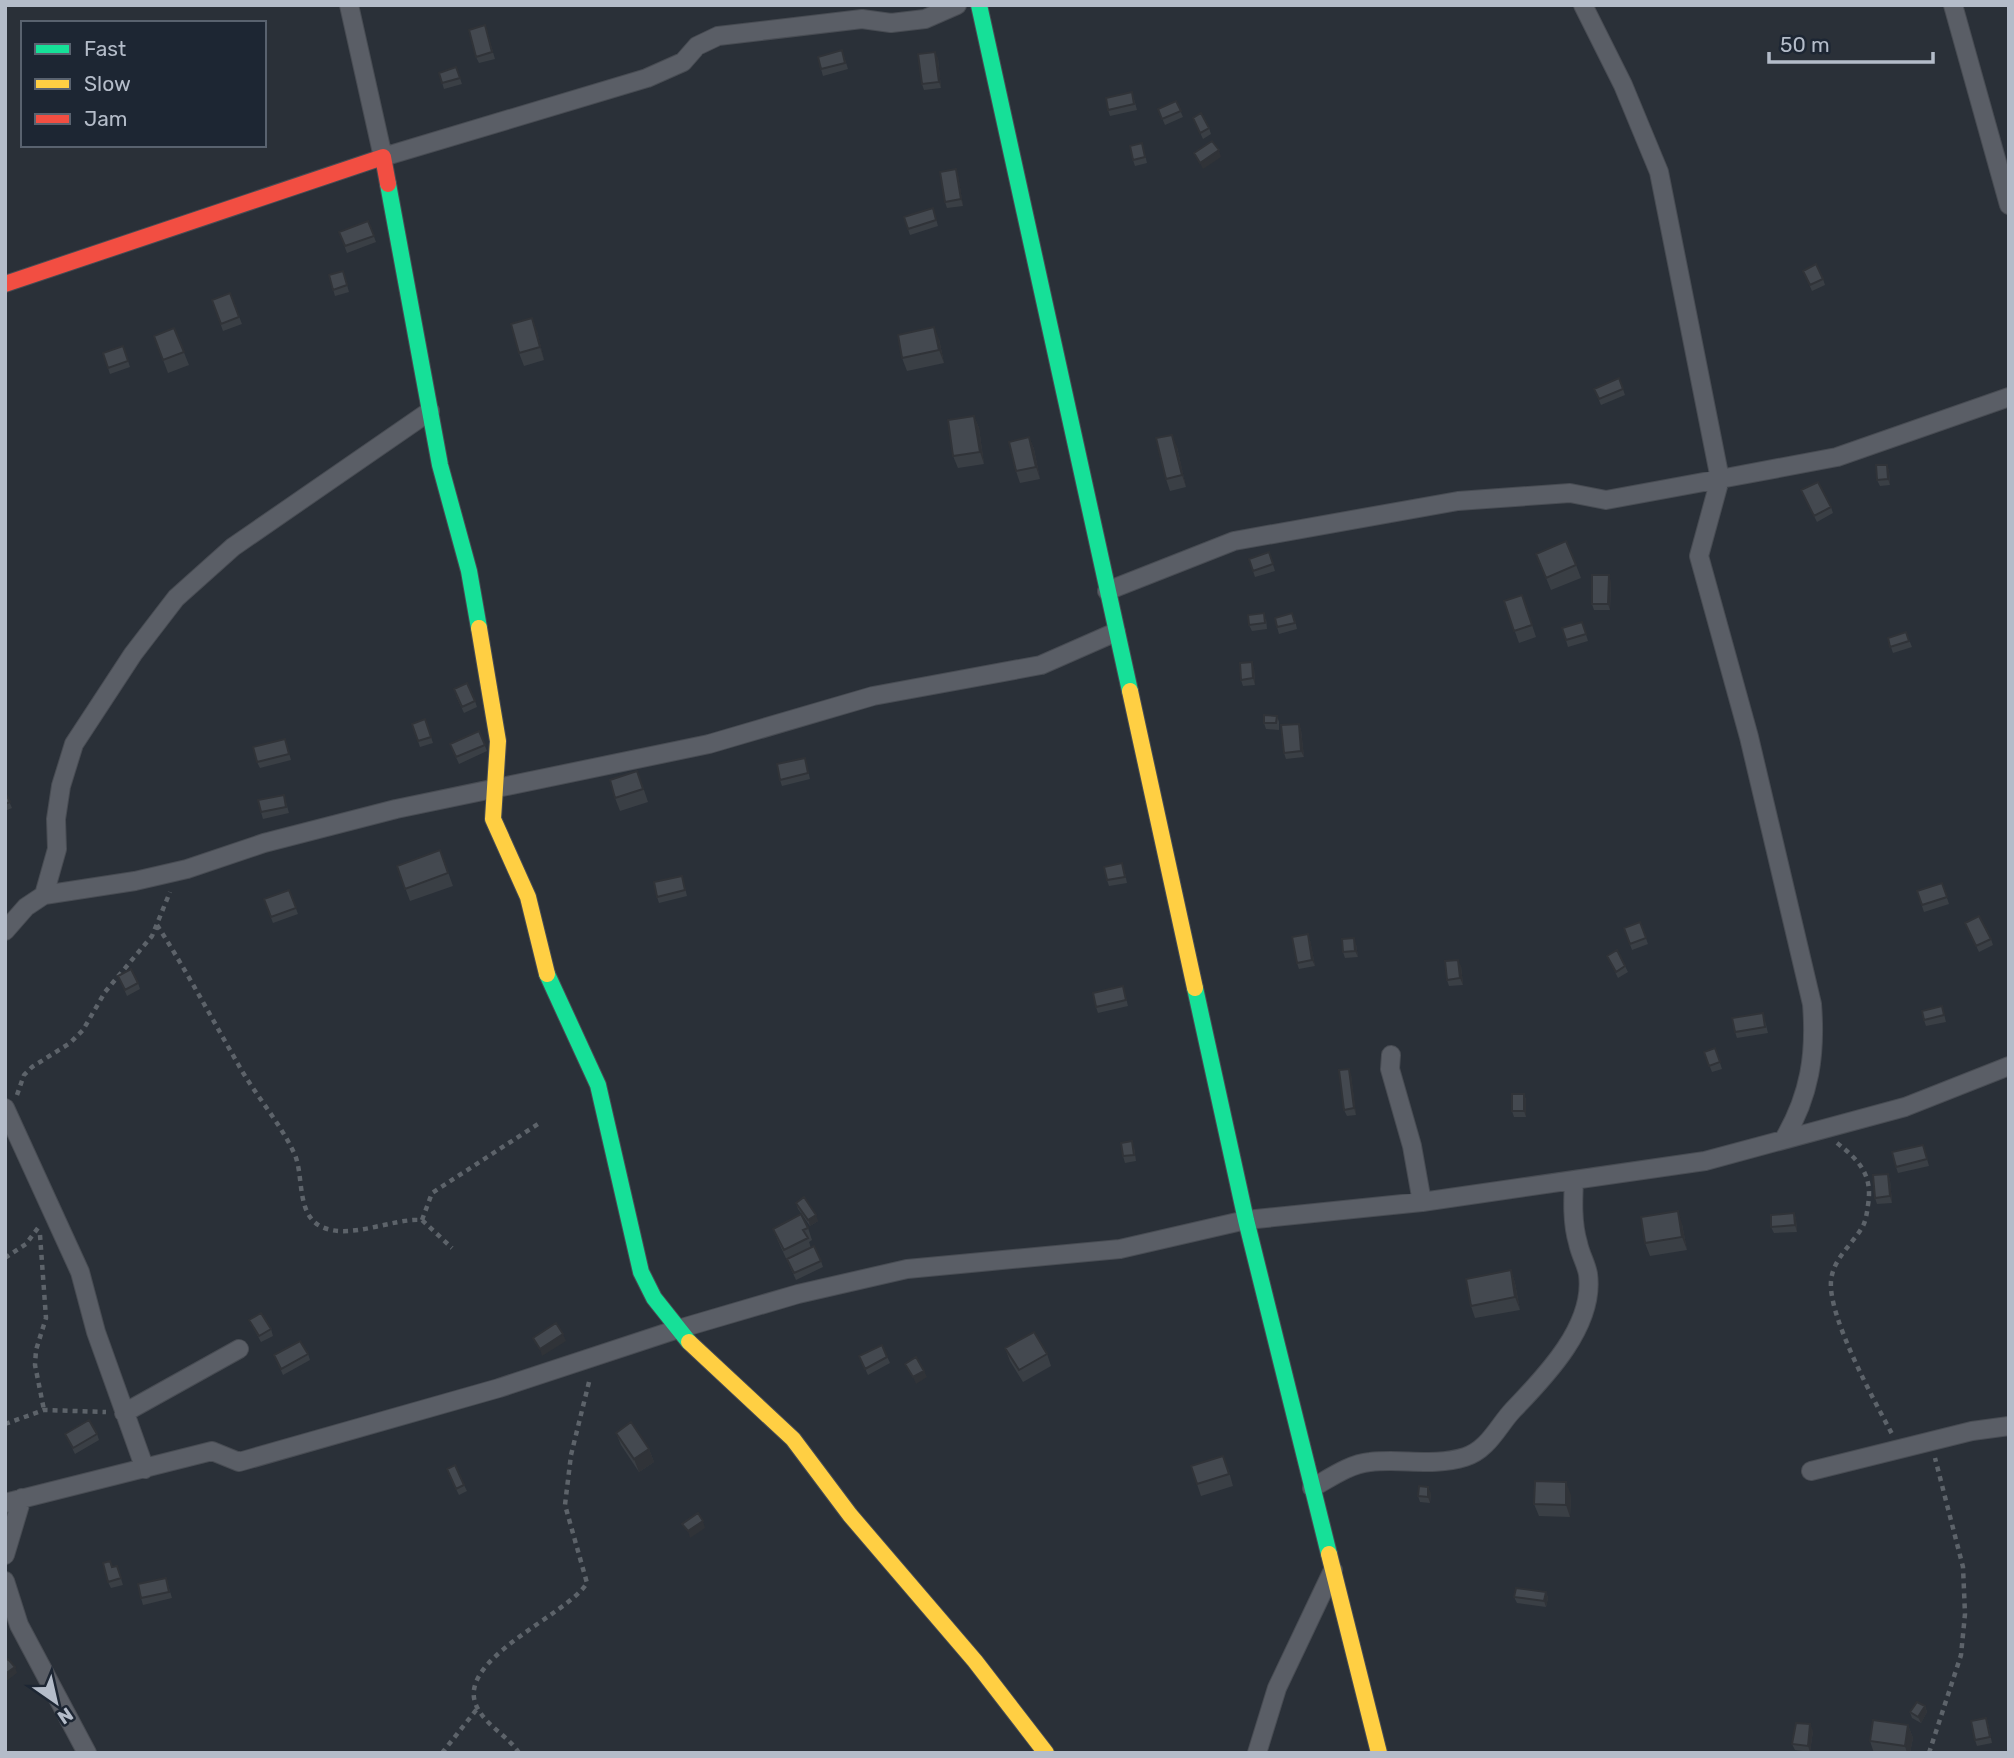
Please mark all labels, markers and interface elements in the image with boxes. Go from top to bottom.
legend [21,21,266,147]
scale bar [1769,21,1934,65]
text: 50 m [1780,32,1830,57]
text: Fast [84,36,126,61]
text: Slow [84,71,131,96]
text: Jam [84,106,128,131]
north arrow [21,1667,91,1737]
text: N [53,1702,77,1729]

